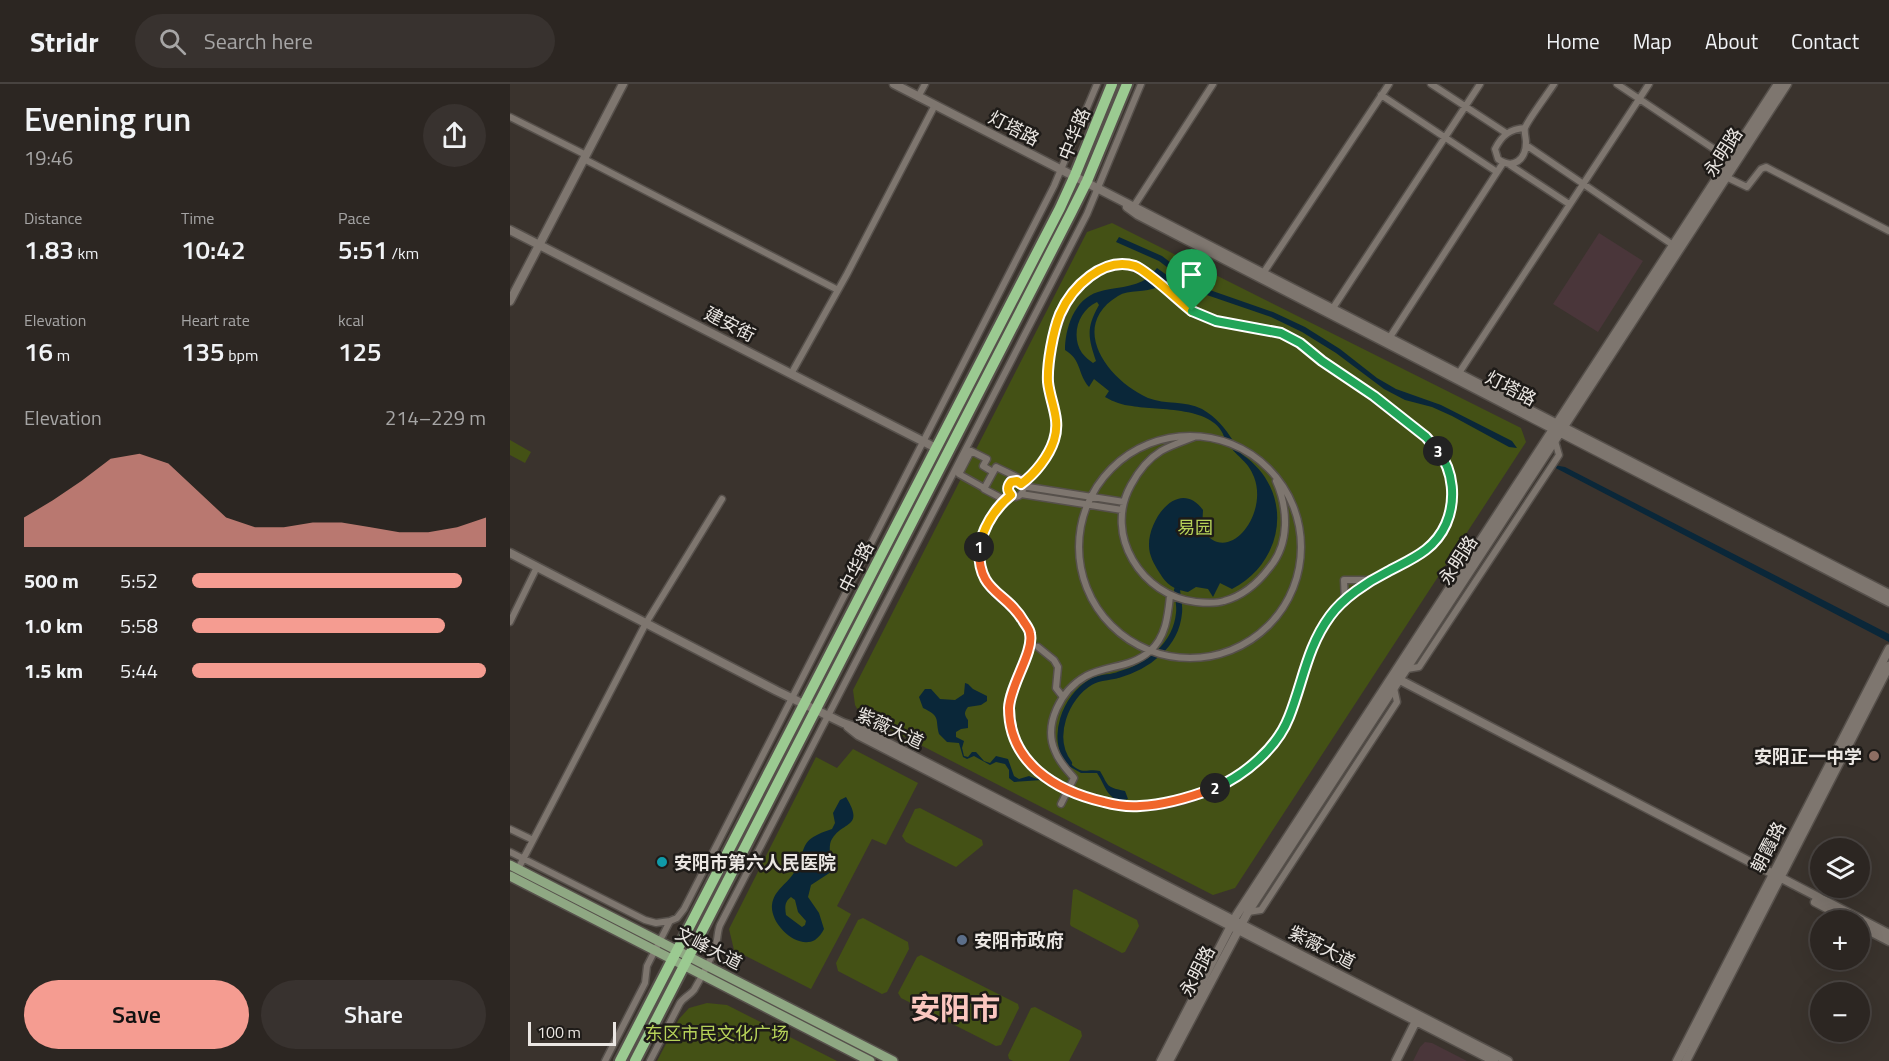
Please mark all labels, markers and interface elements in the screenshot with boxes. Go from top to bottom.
search box [135,14,555,68]
text: Stridr [30,20,99,63]
text: Search here [204,24,313,58]
icon: search [156,25,189,58]
text: Home [1546,25,1600,57]
text: Map [1633,25,1672,57]
text: About [1705,25,1758,57]
text: Contact [1791,25,1859,57]
text: Evening run [24,94,191,144]
button: share [423,104,486,167]
street label: 灯塔路 [984,104,1044,152]
street label: 中华路 [1051,104,1097,164]
street label: 永明路 [1697,122,1749,182]
text: 19:46 [24,142,73,173]
text: Distance [24,206,82,230]
text: Time [181,206,214,230]
text: Pace [338,206,370,230]
text: 1.83 [24,230,74,269]
text: 10:42 [181,230,245,269]
text: 5:51 [338,230,388,269]
text: km [74,241,98,265]
text: /km [388,241,419,265]
pin [1166,249,1217,311]
icon: arrive [1175,258,1208,291]
street label: 建安街 [700,300,760,348]
text: Elevation [24,308,86,332]
text: Heart rate [181,308,250,332]
text: kcal [338,308,364,332]
text: 16 [24,332,53,371]
text: 135 [181,332,225,371]
text: 125 [338,332,382,371]
text: m [53,343,70,367]
text: bpm [225,343,258,367]
street label: 灯塔路 [1481,364,1541,412]
text: Elevation [24,402,102,433]
text: 214–229 m [385,402,486,433]
pin: 3 [1423,436,1453,466]
text: 3 [1434,439,1442,463]
park label: 易园 [1177,514,1213,541]
street label: 永明路 [1432,530,1484,590]
pin: 1 [964,532,994,562]
text: 1 [975,535,983,559]
street label: 中华路 [832,537,880,597]
text: 500 m [24,565,79,596]
text: 5:52 [120,565,158,596]
text: 1.0 km [24,610,83,641]
text: 5:58 [120,610,158,641]
text: 1.5 km [24,655,83,686]
text: 5:44 [120,655,158,686]
street label: 紫薇大道 [852,701,928,755]
place label: 安阳正一中学 [1754,743,1862,770]
marker: 安阳正一中学 [1867,749,1881,763]
pin: 2 [1200,773,1230,803]
text: 2 [1211,776,1219,800]
street label: 朝霞路 [1744,817,1792,877]
map controls [1810,838,1870,1042]
button: layers [1810,838,1870,898]
place label: 安阳市第六人民医院 [674,849,836,876]
marker: 安阳市第六人民医院 [655,855,669,869]
button: + [1810,910,1870,970]
street label: 紫薇大道 [1284,919,1360,975]
street label: 文峰大道 [671,920,747,976]
place label: 安阳市政府 [974,927,1064,954]
marker: 安阳市政府 [955,933,969,947]
street label: 永明路 [1173,941,1221,1001]
button: Save [24,980,249,1049]
button: Share [261,980,486,1049]
button: − [1810,982,1870,1042]
district label: 安阳市 [910,985,1000,1031]
scale bar [528,1019,616,1046]
text: 100 m [537,1020,581,1044]
park label: 东区市民文化广场 [645,1020,789,1047]

